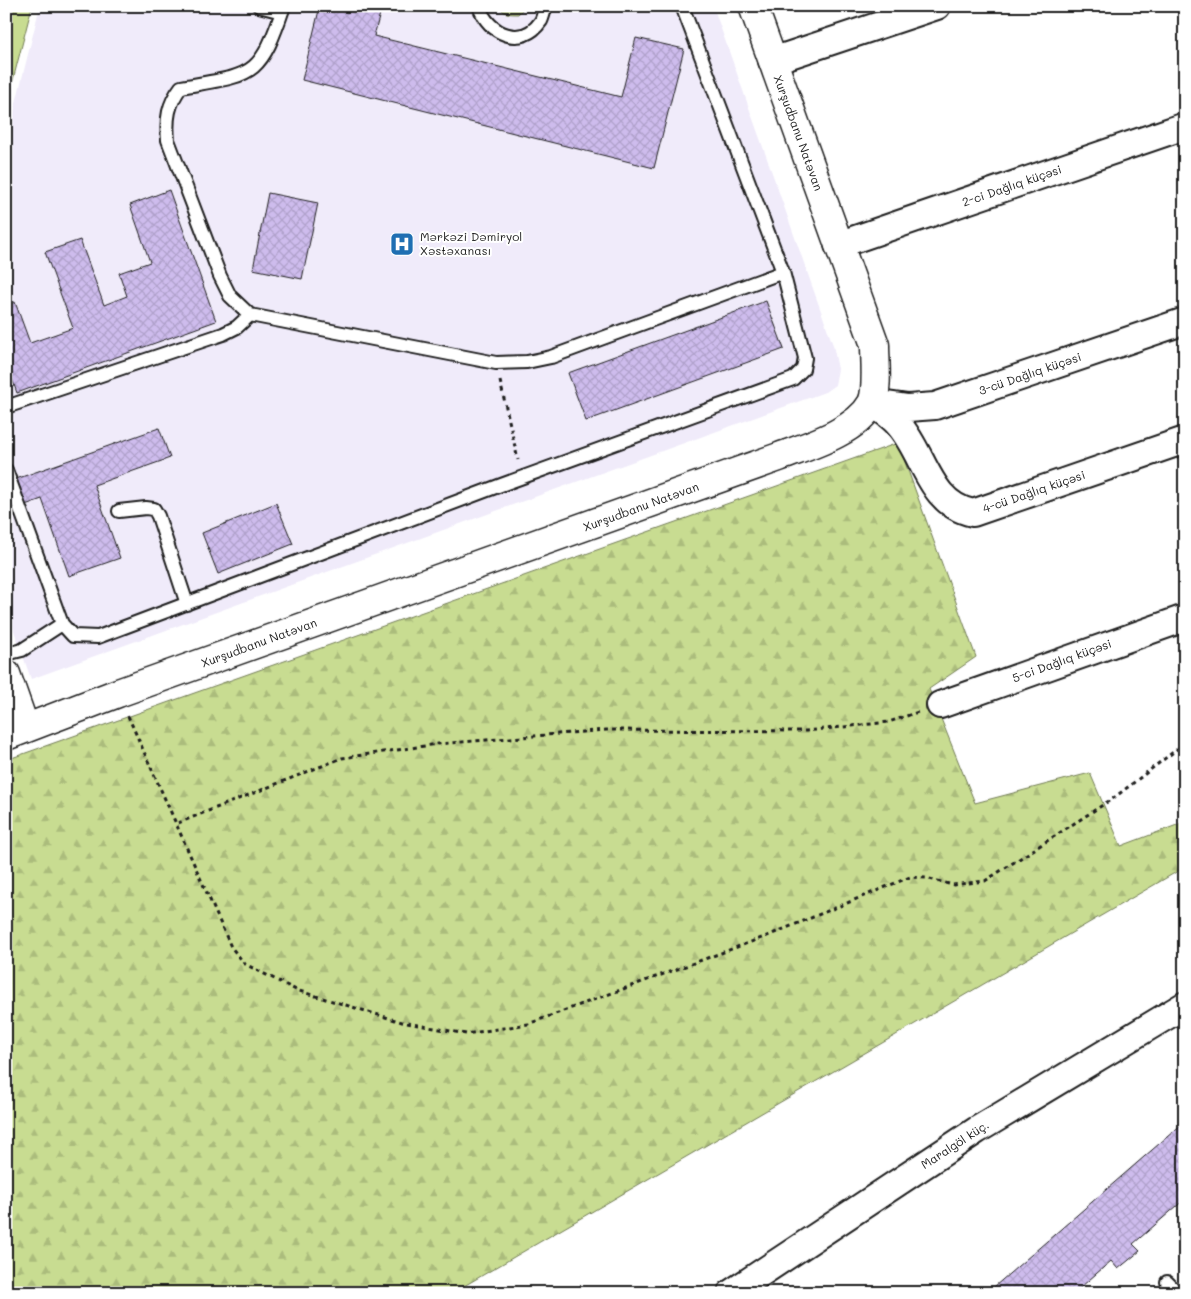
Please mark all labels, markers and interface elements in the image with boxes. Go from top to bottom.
street label: Xurşudbanu Natəvan [771,72,827,193]
street label: 2-ci Dağlıq küçəsi [960,161,1064,210]
place label: Mərkəzi Dəmiryol Xəstəxanası [420,228,522,258]
hospital icon: Mərkəzi Dəmiryol Xəstəxanası [389,231,415,257]
street label: 3-cü Dağlıq küçəsi [976,348,1083,398]
street label: 4-cü Dağlıq küçəsi [980,466,1087,516]
street label: Xurşudbanu Natəvan [580,478,701,534]
street label: Xurşudbanu Natəvan [198,614,319,670]
street label: 5-ci Dağlıq küçəsi [1010,635,1114,685]
street label: Maralgöl küç. [917,1116,992,1172]

